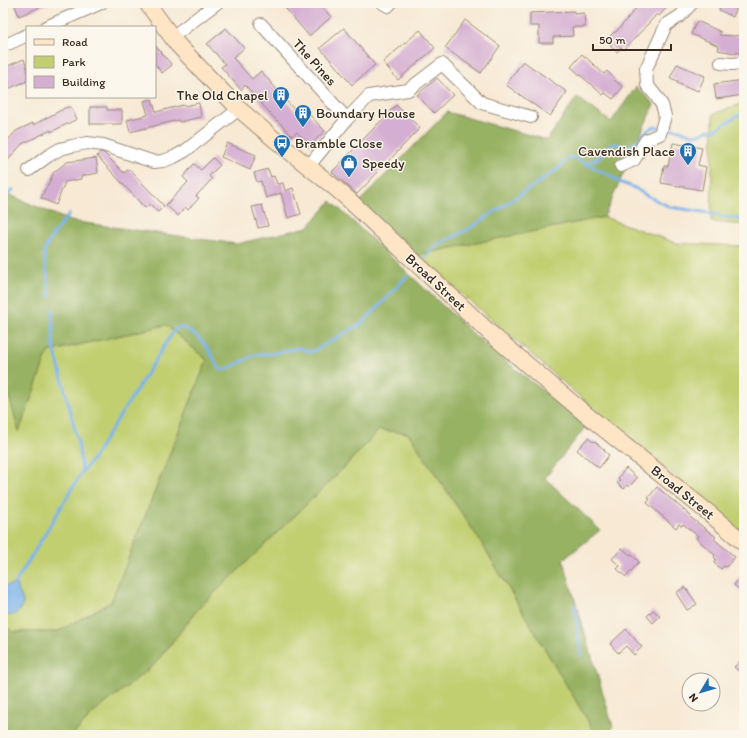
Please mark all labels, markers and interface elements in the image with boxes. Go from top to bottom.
legend [26,26,156,98]
scale bar [593,26,671,52]
text: 50 m [599,33,625,47]
text: Road [62,35,88,49]
street label: The Pines [289,35,340,89]
text: Park [62,55,86,69]
text: Building [62,75,106,89]
building icon: The Old Chapel [271,85,291,110]
place label: The Old Chapel [177,87,268,104]
building icon: Boundary House [293,103,313,128]
place label: Boundary House [316,105,416,122]
bus stop icon: Bramble Close [272,133,292,158]
place label: Bramble Close [295,135,383,152]
building icon: Cavendish Place [678,141,698,166]
place label: Cavendish Place [578,143,675,160]
shop icon: Speedy [339,153,359,178]
place label: Speedy [362,155,405,172]
street label: Broad Street [402,250,469,315]
street label: Broad Street [648,462,718,523]
north arrow [681,672,721,712]
text: N [686,691,701,705]

